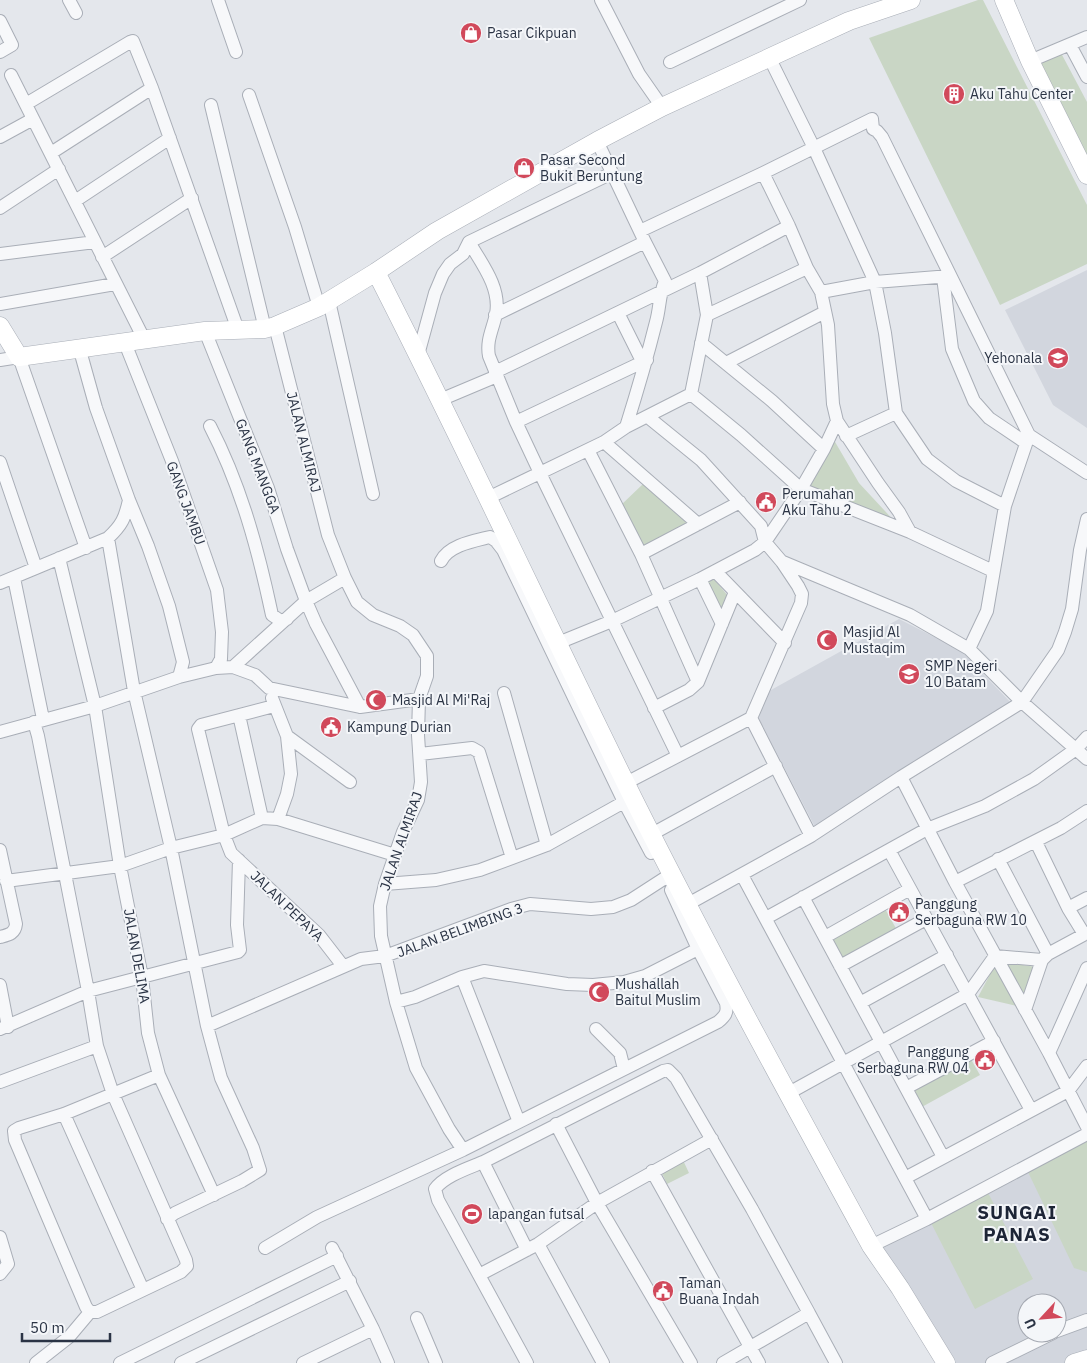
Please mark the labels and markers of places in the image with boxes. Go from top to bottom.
shop icon: Pasar Cikpuan [459,21,483,45]
place label: Pasar Cikpuan [487,24,577,42]
building icon: Aku Tahu Center [942,82,966,106]
place label: Aku Tahu Center [970,85,1073,103]
place label: Pasar Second Bukit Beruntung [540,151,643,185]
shop icon: Pasar Second Bukit Beruntung [512,156,536,180]
school or university icon: Yehonala [1046,346,1070,370]
place label: Yehonala [984,349,1043,367]
place label: Perumahan Aku Tahu 2 [782,485,854,519]
public building icon: Perumahan Aku Tahu 2 [754,490,778,514]
place label: Masjid Al Mustaqim [843,623,905,657]
mosque icon: Masjid Al Mustaqim [815,628,839,652]
place label: SMP Negeri 10 Batam [925,657,998,691]
school or university icon: SMP Negeri 10 Batam [897,662,921,686]
mosque icon: Masjid Al Mi'Raj [364,688,388,712]
place label: Masjid Al Mi'Raj [392,691,490,709]
public building icon: Kampung Durian [319,715,343,739]
place label: Kampung Durian [347,718,452,736]
place label: Panggung Serbaguna RW 10 [915,895,1027,929]
public building icon: Panggung Serbaguna RW 10 [887,900,911,924]
place label: Mushallah Baitul Muslim [615,975,701,1009]
mosque icon: Mushallah Baitul Muslim [587,980,611,1004]
place label: Panggung Serbaguna RW 04 [857,1043,970,1077]
public building icon: Panggung Serbaguna RW 04 [973,1048,997,1072]
sports icon: lapangan futsal [460,1202,484,1226]
place label: lapangan futsal [488,1205,585,1223]
place label: Taman Buana Indah [679,1274,759,1308]
public building icon: Taman Buana Indah [651,1279,675,1303]

